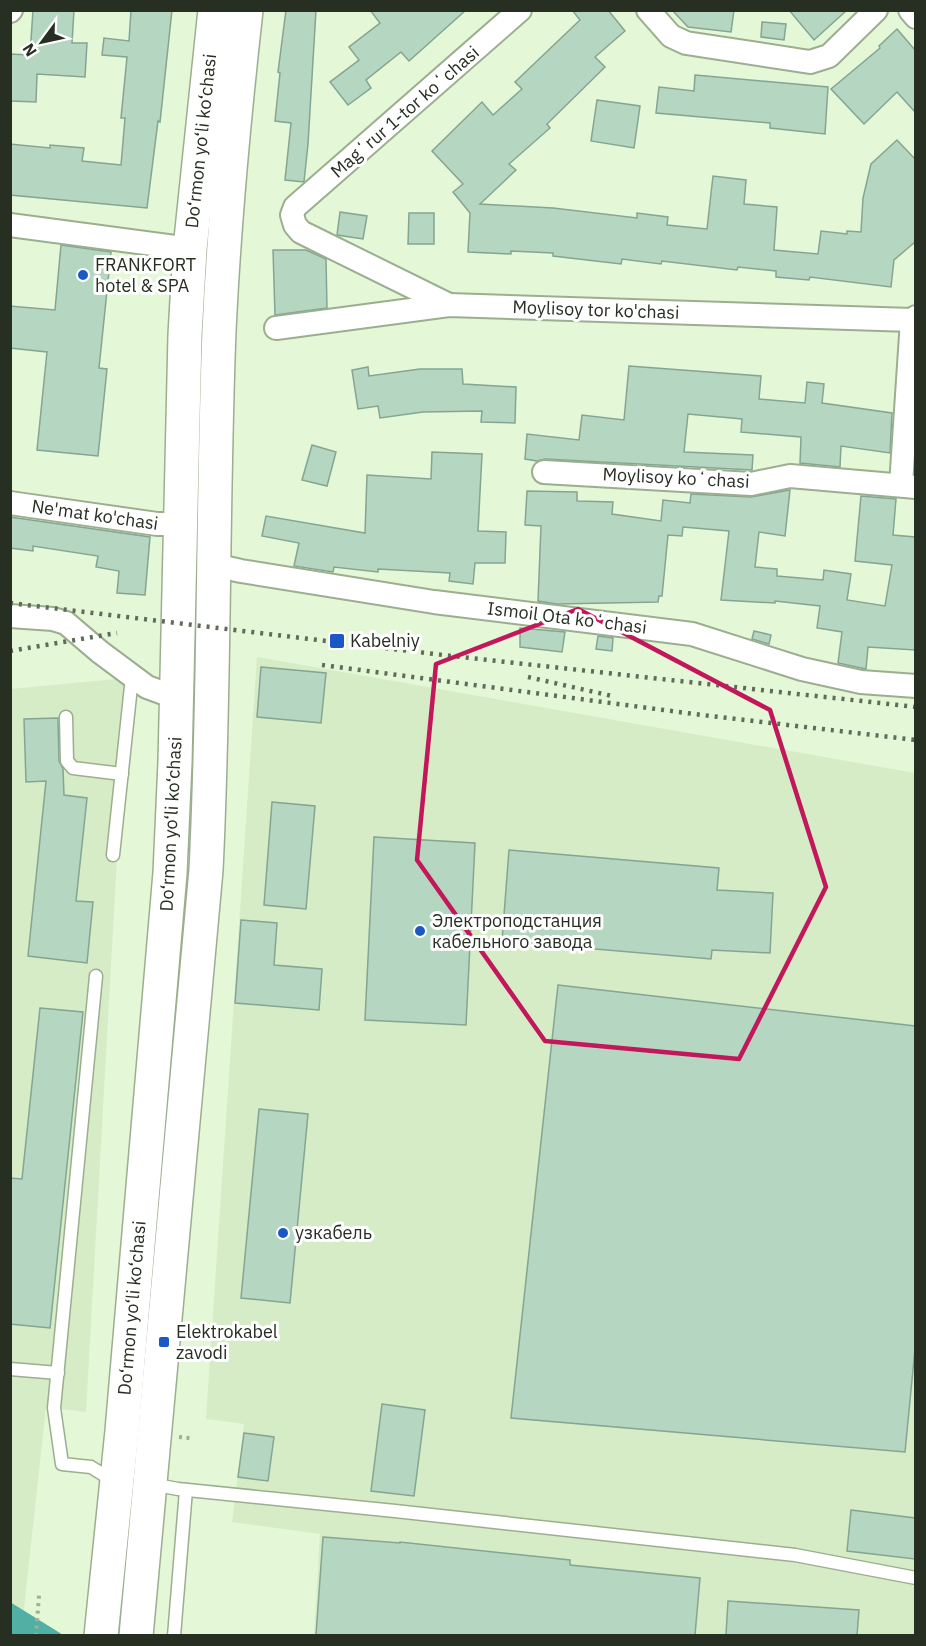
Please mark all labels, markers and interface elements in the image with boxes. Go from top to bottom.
north arrow [12,12,72,72]
text: N [18,40,41,60]
street label: Magʻrur 1-tor koʻchasi [326,41,484,182]
street label: Do‘rmon yo‘li ko‘chasi [180,53,221,229]
place label: FRANKFORT hotel & SPA [95,253,196,297]
marker: FRANKFORT hotel & SPA [76,268,90,282]
street label: Moylisoy tor ko'chasi [512,295,680,324]
street label: Moylisoy koʻchasi [602,462,750,493]
street label: Ne'mat ko'chasi [30,494,160,535]
street label: Ismoil Ota koʻchasi [486,596,648,639]
place label: Kabelniy [350,629,420,652]
marker: Kabelniy [328,632,346,650]
street label: Do‘rmon yo‘li ko‘chasi [154,736,187,912]
place label: Электроподстанция кабельного завода [432,909,602,953]
marker: Электроподстанция кабельного завода [413,924,427,938]
street label: Do‘rmon yo‘li ko‘chasi [112,1220,151,1396]
place label: узкабель [295,1221,372,1244]
marker: узкабель [276,1226,290,1240]
place label: Elektrokabel zavodi [176,1320,278,1364]
marker: Elektrokabel zavodi [157,1335,171,1349]

